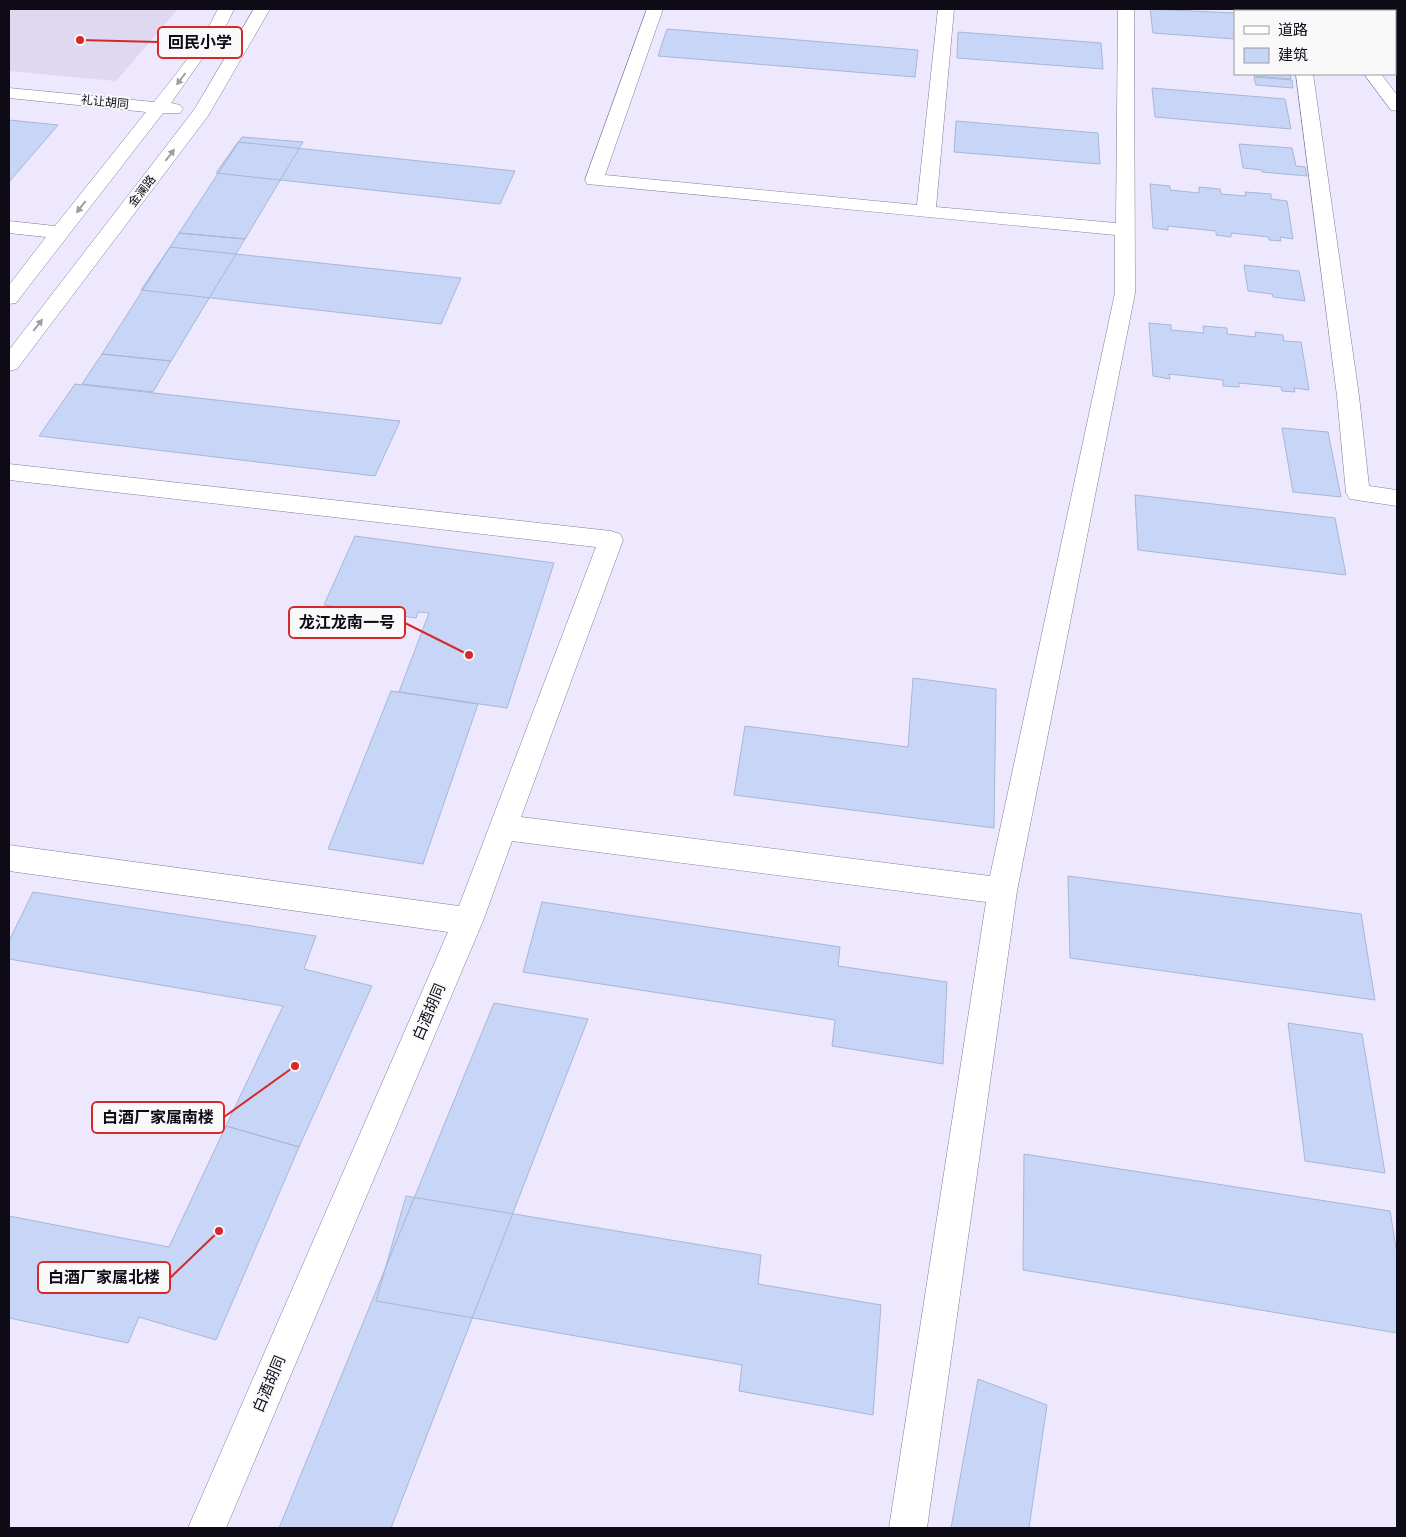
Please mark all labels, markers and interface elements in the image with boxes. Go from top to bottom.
legend [1234,10,1396,75]
text: 道路 [1278,21,1308,38]
callout: 回民小学 [158,27,242,58]
text: 回民小学 [168,33,232,51]
text: 建筑 [1278,46,1308,63]
one-way arrow [176,72,186,86]
street label: 礼让胡同 [80,93,130,110]
one-way arrow [164,149,175,162]
street label: 金澜路 [125,173,158,209]
one-way arrow [75,200,86,213]
one-way arrow [33,319,44,332]
callout: 龙江龙南一号 [289,607,405,638]
text: 龙江龙南一号 [299,613,395,631]
street label: 白酒胡同 [409,981,448,1043]
callout: 白酒厂家属南楼 [92,1102,224,1133]
text: 白酒厂家属南楼 [102,1108,214,1126]
callout: 白酒厂家属北楼 [38,1262,170,1293]
text: 白酒厂家属北楼 [48,1268,160,1286]
street label: 白酒胡同 [249,1353,288,1415]

